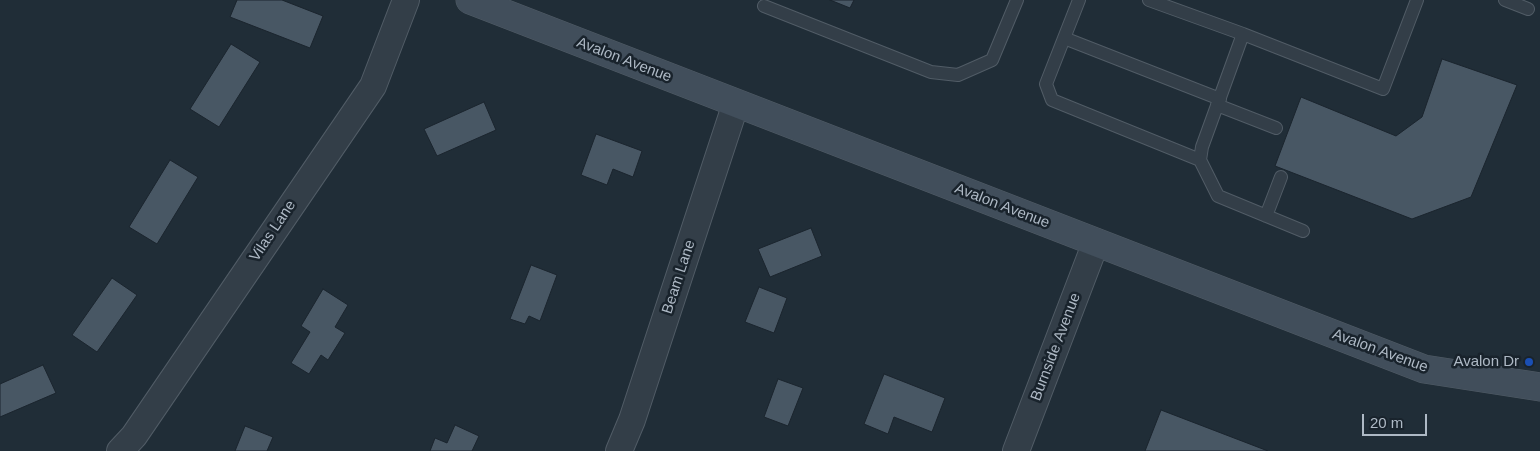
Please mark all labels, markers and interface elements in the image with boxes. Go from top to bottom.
street label: Avalon Avenue [574,34,674,86]
street label: Avalon Avenue [952,180,1052,232]
street label: Vilas Lane [246,197,300,265]
street label: Beam Lane [659,238,699,316]
street label: Burnside Avenue [1027,291,1085,403]
street label: Avalon Avenue [1330,325,1430,377]
place label: Avalon Dr [1453,353,1519,371]
marker: Avalon Dr [1523,356,1535,368]
scale bar [1365,404,1430,436]
text: 20 m [1370,414,1403,431]

